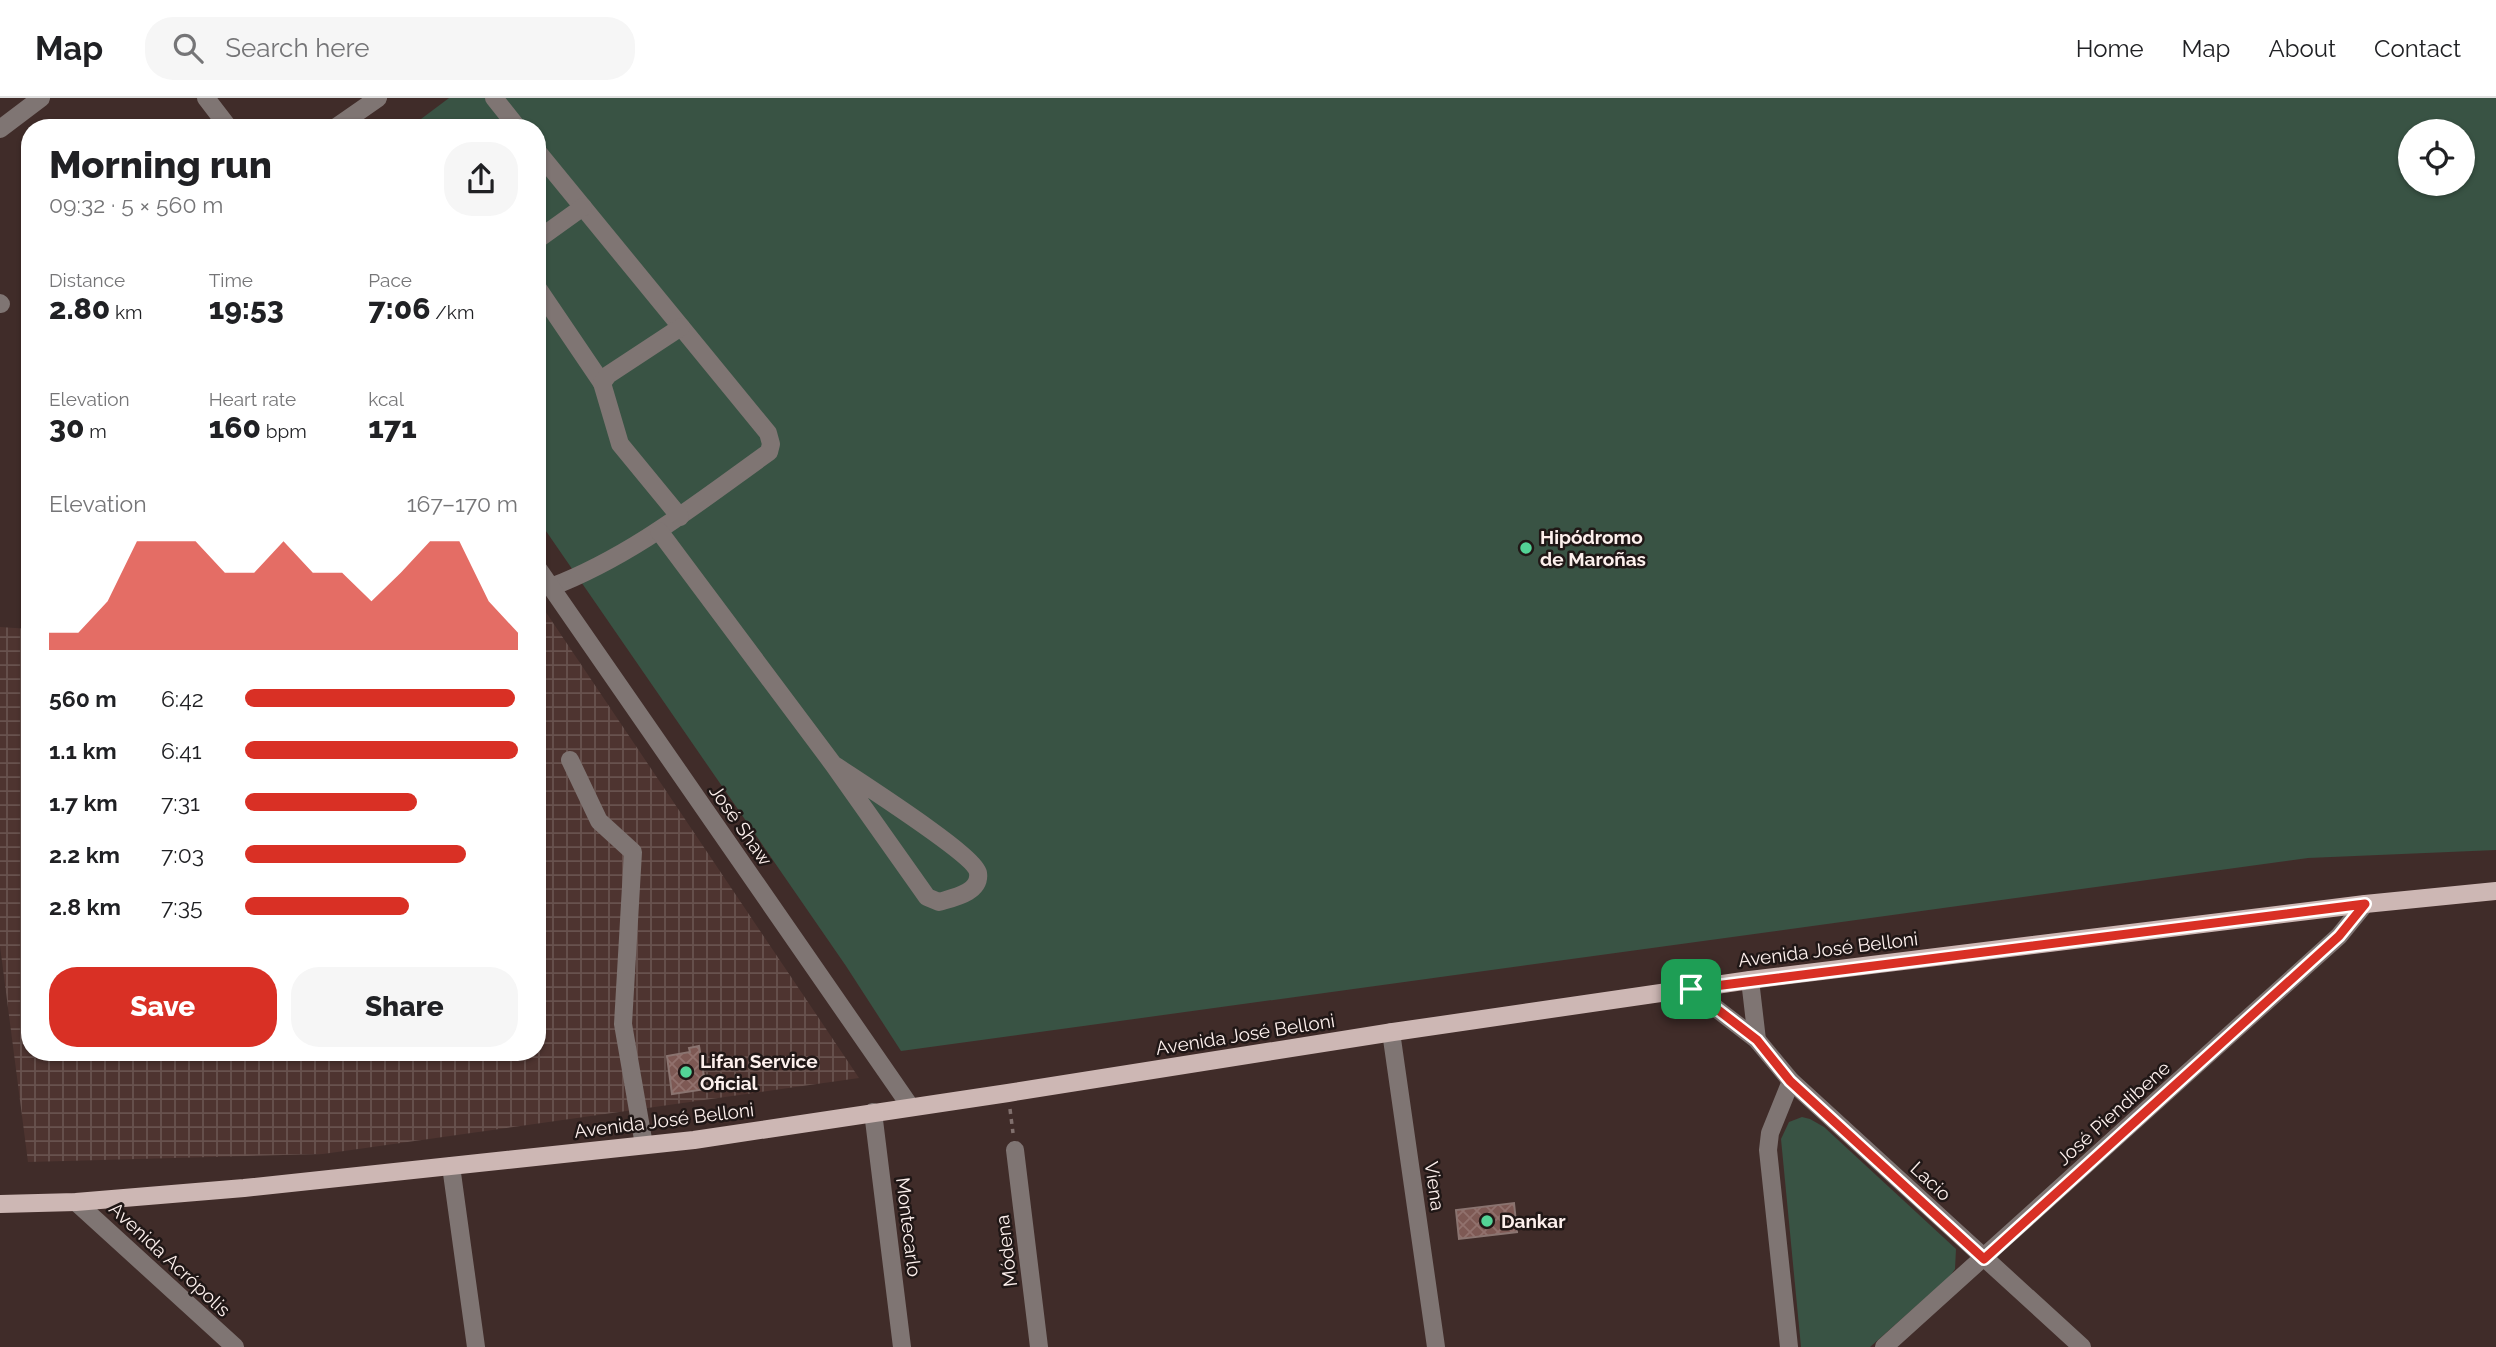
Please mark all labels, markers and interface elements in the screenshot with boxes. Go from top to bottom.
search box [145,17,635,80]
text: Map [35,29,103,68]
icon: search [169,29,207,67]
text: Search here [225,33,370,63]
text: Home [2076,34,2144,63]
text: Map [2182,34,2230,63]
text: About [2268,34,2336,63]
text: Contact [2374,34,2461,63]
map controls [2398,119,2475,196]
button: locate [2398,119,2475,196]
text: Morning run [49,142,272,187]
button: share [444,142,518,216]
text: 09:32 · 5 × 560 m [49,191,223,218]
text: Distance [49,269,125,291]
text: Time [209,269,253,291]
text: Pace [368,269,412,291]
text: 2.80 [49,291,110,326]
text: 19:53 [209,291,284,326]
text: 7:06 [368,291,431,326]
text: km [110,301,143,323]
text: /km [431,301,474,323]
text: Elevation [49,388,130,410]
text: Heart rate [209,388,296,410]
text: kcal [368,388,404,410]
text: 30 [49,410,85,445]
text: 160 [209,410,261,445]
text: 171 [368,410,417,445]
text: m [85,420,107,442]
text: bpm [261,420,307,442]
text: Elevation [49,490,147,517]
text: 167–170 m [407,490,518,517]
place label: Hipódromo de Maroñas [1540,526,1646,570]
marker: Hipódromo de Maroñas [1518,540,1534,556]
text: 560 m [49,685,117,712]
text: 6:42 [161,685,204,712]
text: 1.1 km [49,737,117,764]
text: 6:41 [161,737,202,764]
street label: José Shaw [705,780,777,870]
text: 1.7 km [49,789,118,816]
text: 7:31 [161,789,200,816]
text: 2.2 km [49,841,120,868]
text: 7:03 [161,841,204,868]
text: 2.8 km [49,893,121,920]
text: 7:35 [161,893,202,920]
street label: Avenida José Belloni [1737,927,1919,971]
pin [1661,959,1721,1019]
button: Save [49,967,277,1047]
button: Share [291,967,518,1047]
icon: arrive [1672,970,1710,1008]
street label: Avenida José Belloni [1154,1009,1336,1059]
place label: Lifan Service Oficial [700,1050,818,1094]
street label: José Piendibene [2052,1056,2174,1170]
marker: Lifan Service Oficial [678,1064,694,1080]
street label: Avenida José Belloni [573,1098,755,1142]
street label: Lacio [1906,1157,1956,1205]
street label: Viena [1421,1160,1449,1212]
street label: Montecarlo [892,1176,926,1278]
street label: Avenida Acrópolis [105,1197,235,1321]
place label: Dankar [1501,1210,1566,1232]
marker: Dankar [1479,1213,1495,1229]
street label: Módena [991,1214,1021,1288]

